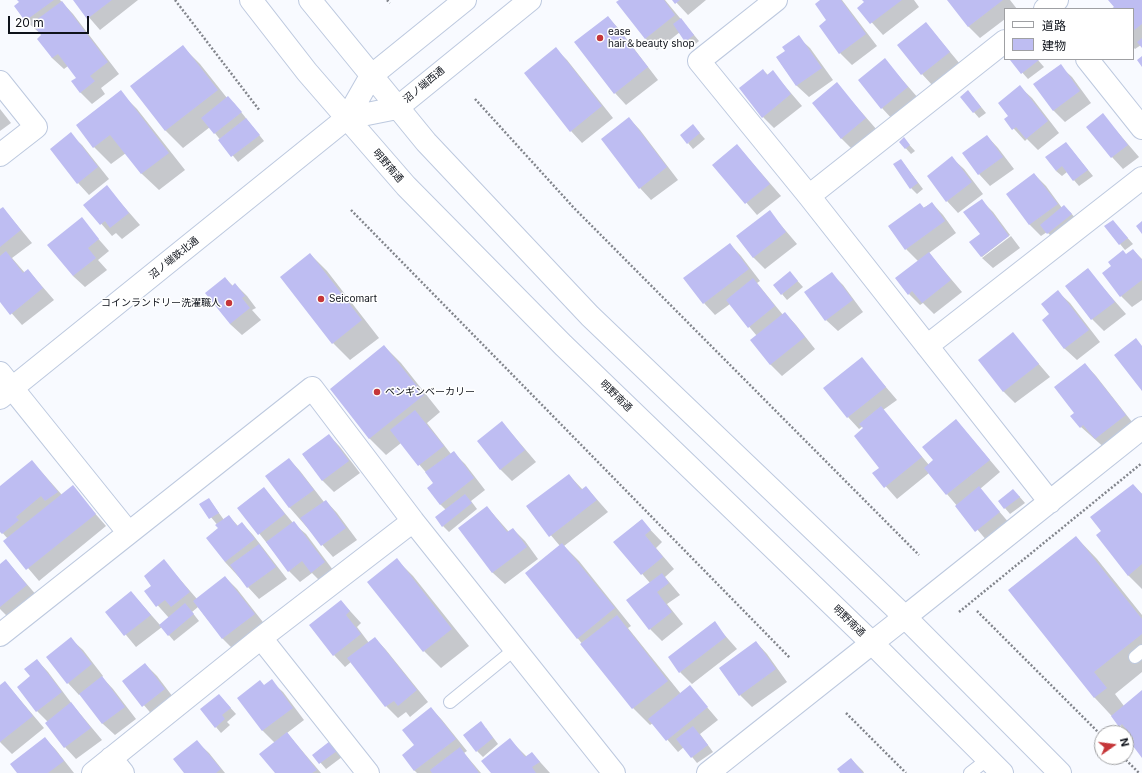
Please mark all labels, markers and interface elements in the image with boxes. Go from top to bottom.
scale bar [10,8,91,34]
legend [1004,8,1134,60]
text: 20 m [15,15,44,30]
text: 道路 [1042,18,1066,33]
place label: ease hair＆beauty shop [608,26,695,50]
marker: ease hair＆beauty shop [595,33,605,43]
text: 建物 [1042,38,1066,53]
street label: 沼ノ端西通 [401,64,447,106]
street label: 明野南通 [370,147,406,185]
street label: 沼ノ端鉄北通 [147,234,201,282]
place label: Seicomart [329,293,377,305]
marker: Seicomart [316,294,326,304]
place label: コインランドリー洗濯職人 [101,297,221,309]
marker: コインランドリー洗濯職人 [224,298,234,308]
street label: 明野南通 [597,378,635,414]
place label: ペンギンベーカリー [385,386,475,398]
marker: ペンギンベーカリー [372,387,382,397]
street label: 明野南通 [830,603,868,639]
north arrow [1094,725,1134,765]
text: N [1117,737,1132,748]

